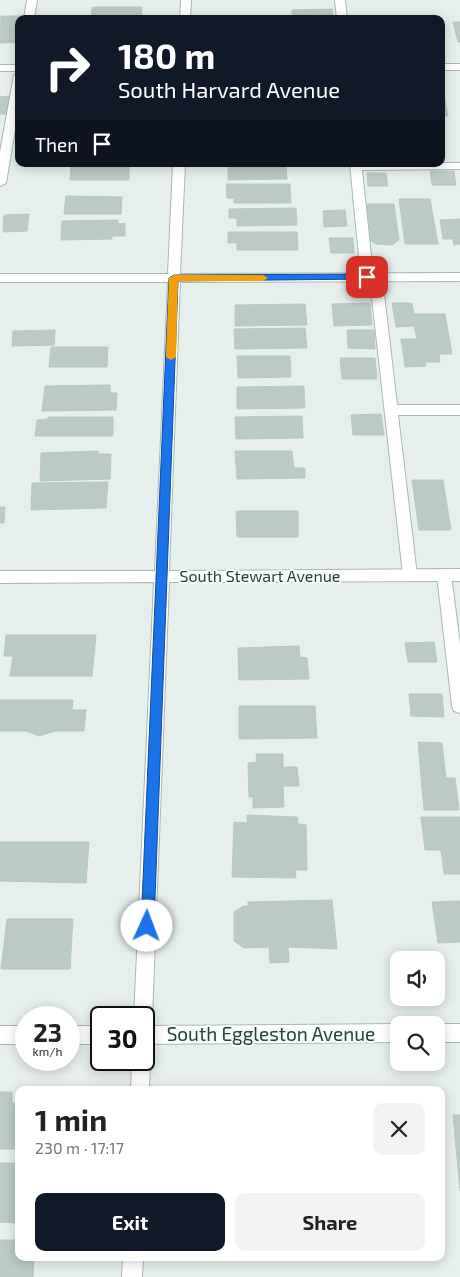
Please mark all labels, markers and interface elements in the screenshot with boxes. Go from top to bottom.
text: 180 m [118,34,215,76]
icon: right [35,35,100,100]
text: South Harvard Avenue [118,76,340,102]
icon: arrive [88,130,116,158]
text: Then [35,133,78,156]
pin [346,256,388,298]
icon: arrive [353,263,381,291]
street label: South Stewart Avenue [180,566,340,585]
position arrow [120,899,172,951]
map controls [390,951,445,1071]
button: sound [390,951,445,1006]
speed limit sign: 30 [90,1006,155,1071]
button: search [390,1016,445,1071]
text: 23 [33,1017,62,1047]
street label: South Eggleston Avenue [167,1022,375,1045]
text: km/h [33,1044,62,1058]
text: 1 min [35,1101,107,1137]
button: close [373,1103,425,1155]
text: 230 m · 17:17 [35,1138,124,1157]
button: Exit [35,1193,225,1251]
button: Share [235,1193,425,1251]

